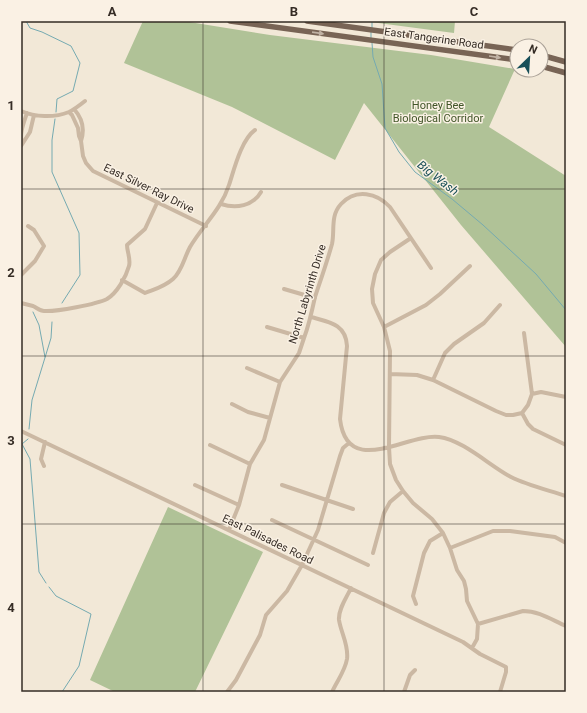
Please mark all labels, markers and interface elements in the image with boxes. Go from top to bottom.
text: A [108,4,117,19]
text: B [290,4,298,19]
text: C [470,4,479,19]
street label: East Tangerine Road [383,25,485,52]
one-way arrow [312,30,324,36]
north arrow [509,38,549,78]
text: N [527,42,539,57]
one-way arrow [489,54,501,60]
text: 1 [7,98,15,113]
park label: Honey Bee Biological Corridor [393,99,484,125]
water label: Big Wash [415,158,461,198]
street label: East Silver Ray Drive [101,161,196,216]
street label: North Labyrinth Drive [286,243,329,345]
text: 2 [7,265,15,280]
text: 3 [7,433,15,448]
street label: East Palisades Road [220,512,315,567]
text: 4 [7,600,15,615]

